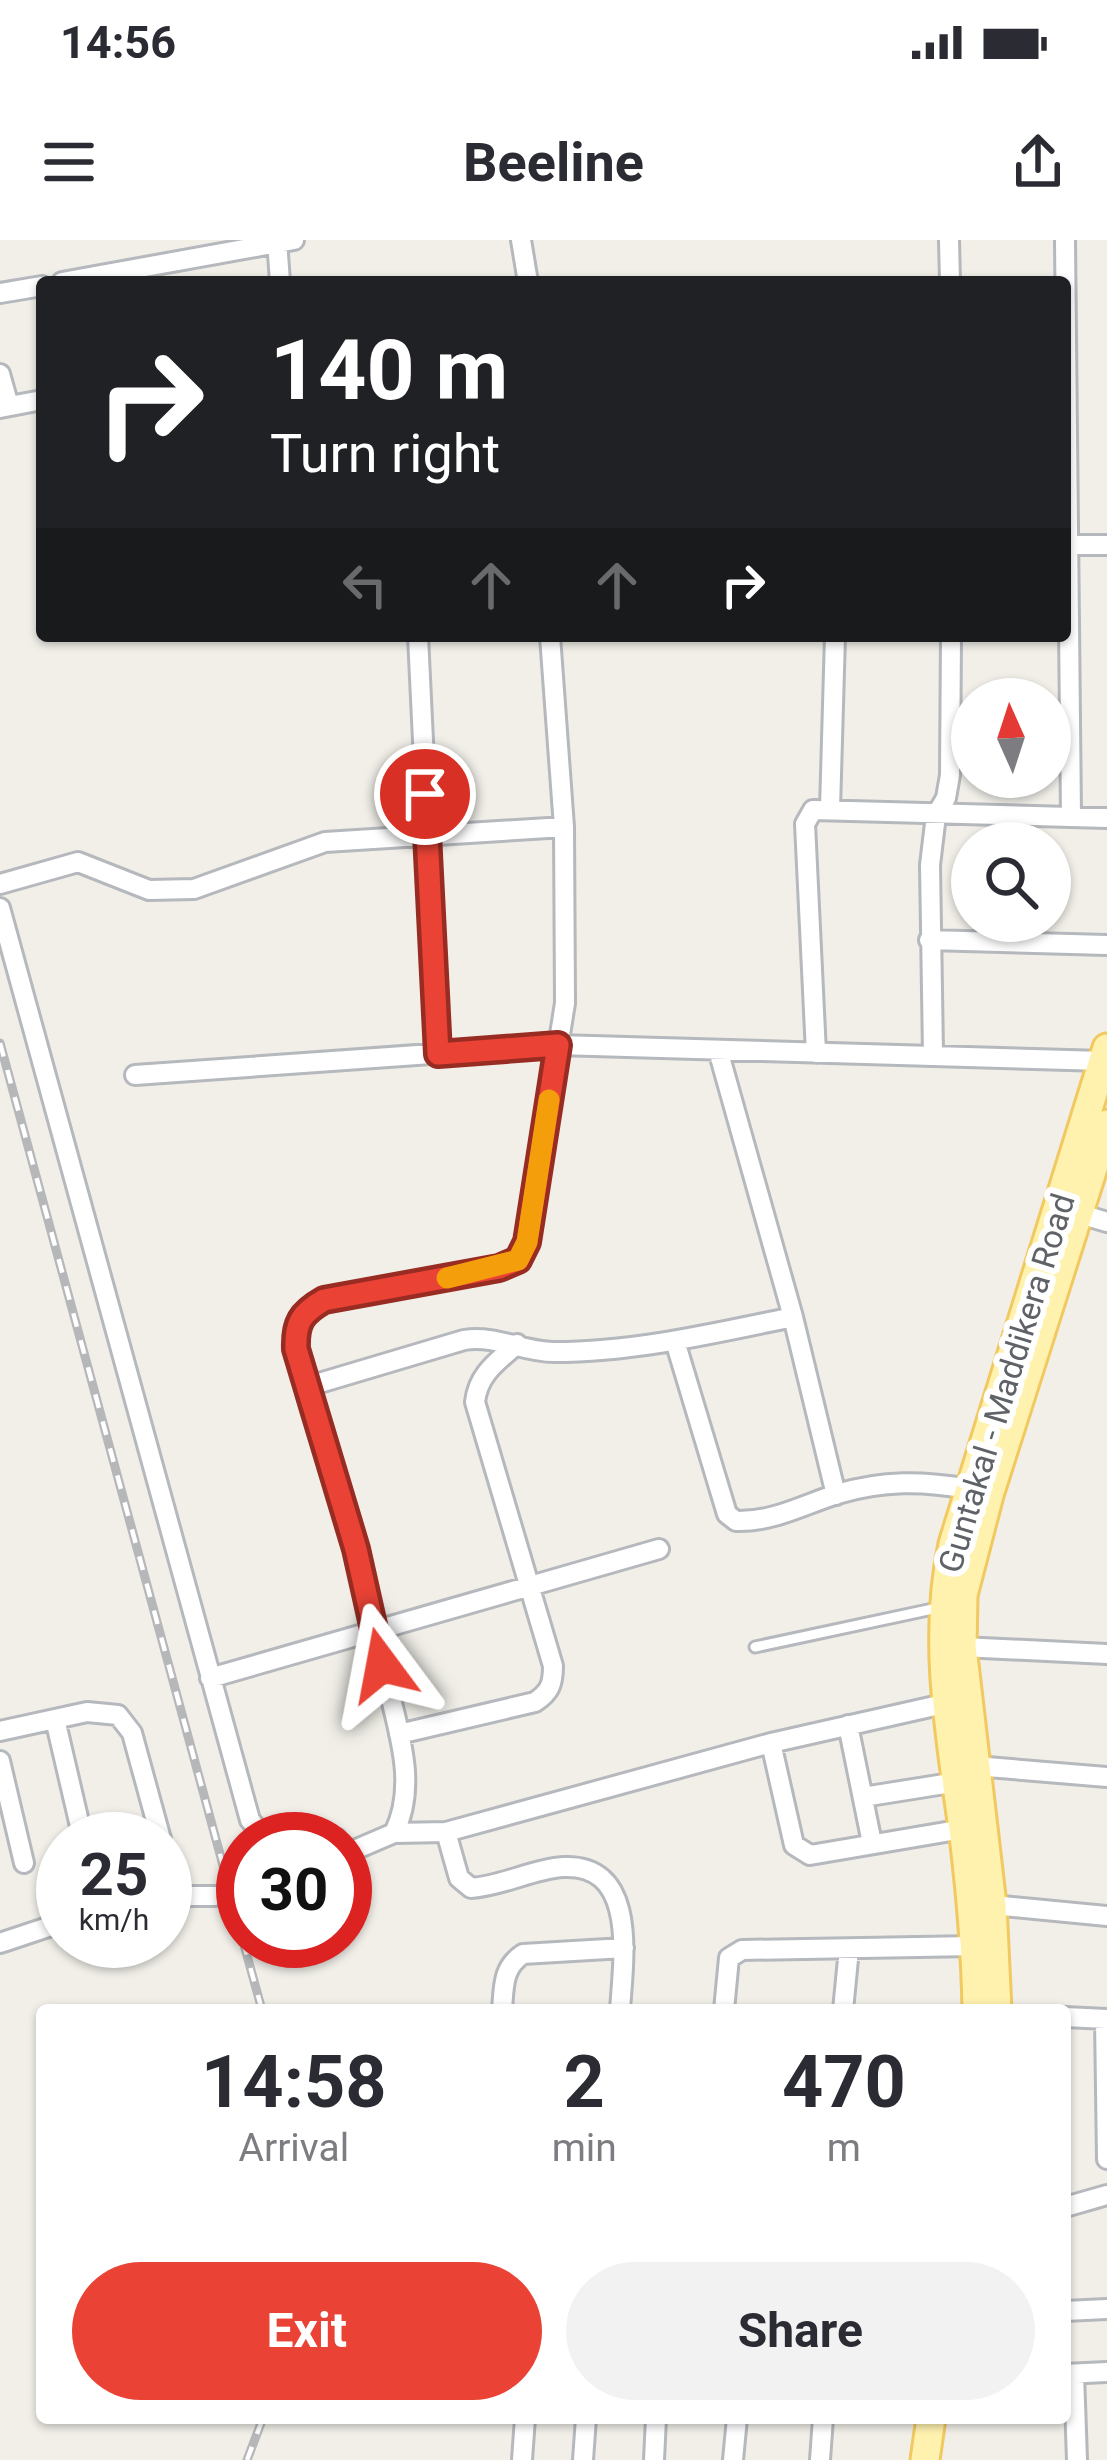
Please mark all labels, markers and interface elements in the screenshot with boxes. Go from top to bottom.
text: 14:56 [60,16,176,69]
icon: menu [36,129,102,195]
icon: share [1005,129,1071,195]
text: Beeline [463,131,644,194]
text: 140 m [270,321,508,420]
icon: right [72,324,228,480]
text: Turn right [270,422,500,485]
icon: left [332,552,398,618]
icon: ahead [458,552,524,618]
icon: ahead [584,552,650,618]
icon: right [710,552,776,618]
north arrow [951,678,1071,798]
map controls [951,678,1071,942]
pin [374,743,476,845]
icon: arrive [392,761,458,827]
button: search [951,822,1071,942]
street label: Guntakal - Maddikera Road [930,1189,1083,1577]
position arrow [319,1602,445,1728]
speed limit sign: 30 [216,1812,372,1968]
text: 25 [80,1839,148,1910]
text: km/h [79,1902,149,1937]
text: 14:58 [201,2040,387,2125]
text: 2 [564,2040,605,2125]
text: 470 [782,2040,906,2125]
text: Arrival [238,2125,349,2171]
text: min [552,2125,617,2171]
text: m [827,2125,861,2171]
button: Exit [72,2262,542,2400]
button: Share [566,2262,1035,2400]

